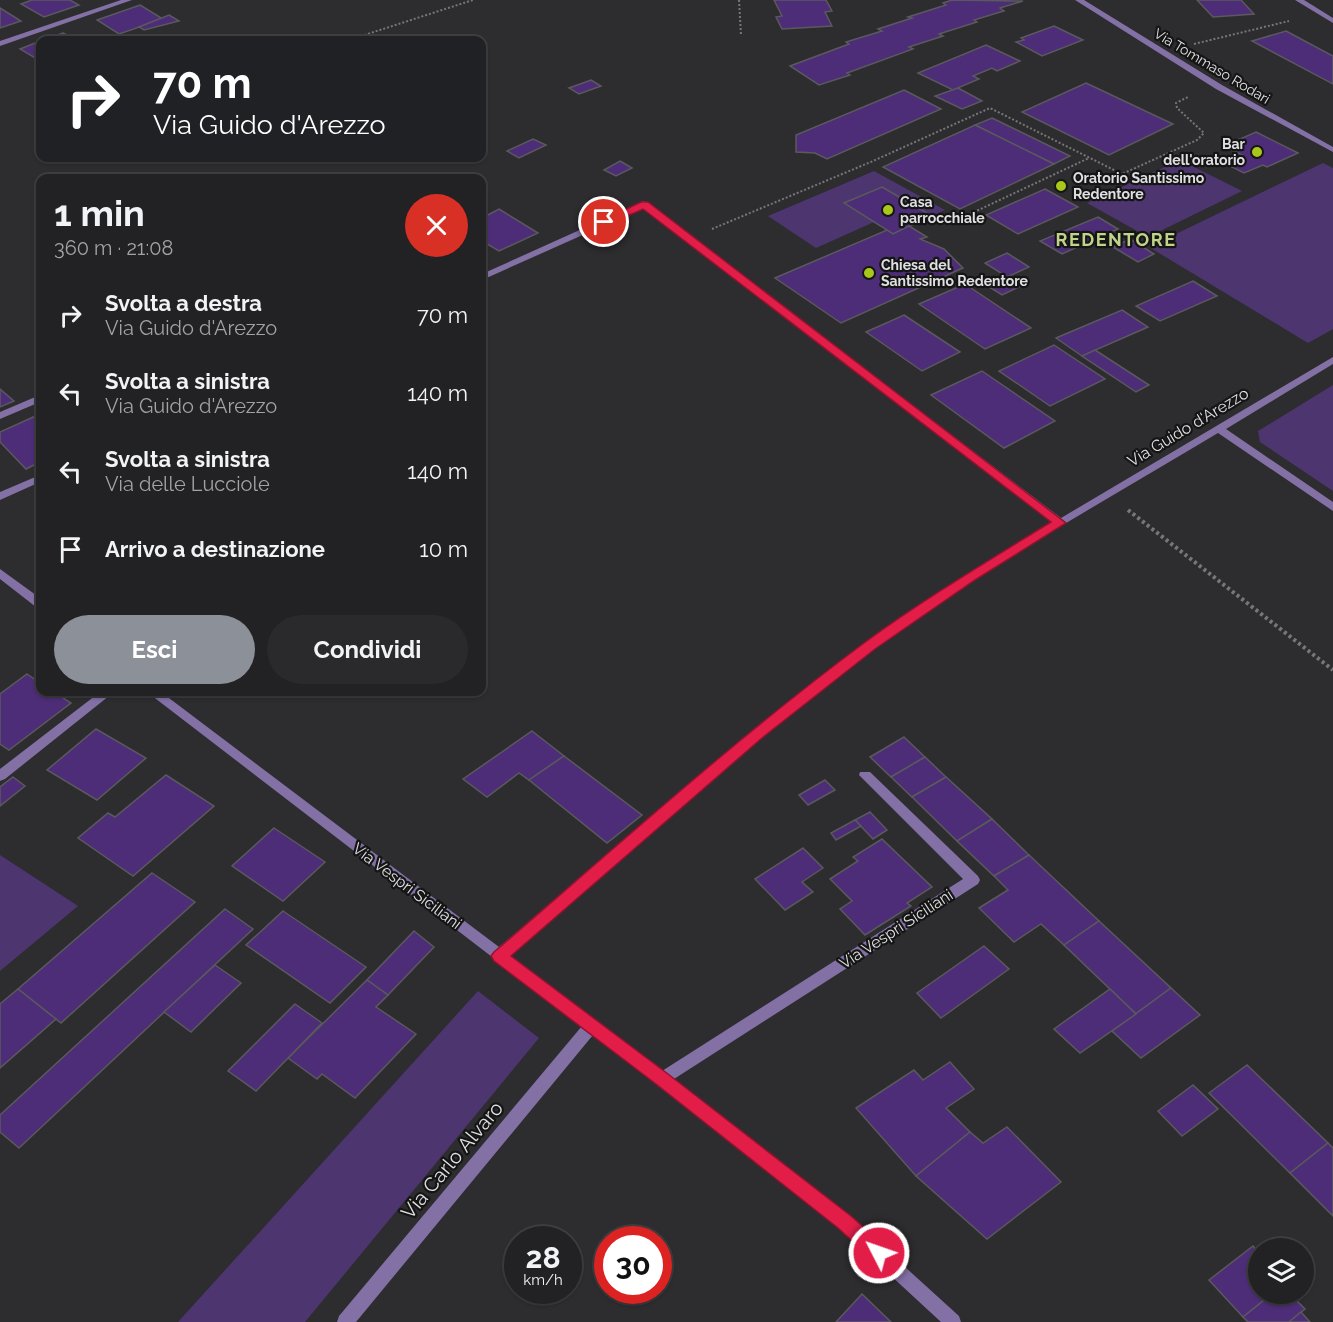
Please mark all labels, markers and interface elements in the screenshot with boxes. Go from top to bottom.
street label: Via Tommaso Rodari [1151,25,1273,107]
text: 70 m [153,59,252,108]
icon: right [54,60,132,138]
text: Via Guido d'Arezzo [153,109,385,140]
place label: Bar dell'oratorio [1163,136,1246,168]
marker: Bar dell'oratorio [1250,145,1264,159]
place label: Oratorio Santissimo Redentore [1073,170,1205,202]
marker: Oratorio Santissimo Redentore [1054,179,1068,193]
text: 1 min [54,192,145,234]
button: close [405,194,468,257]
place label: Casa parrocchiale [900,194,985,226]
pin [578,196,629,247]
marker: Casa parrocchiale [881,203,895,217]
icon: arrive [587,205,620,238]
district label: REDENTORE [1056,229,1176,250]
text: 360 m · 21:08 [54,236,173,260]
place label: Chiesa del Santissimo Redentore [881,257,1029,289]
marker: Chiesa del Santissimo Redentore [862,266,876,280]
text: Svolta a destra [105,290,262,316]
icon: right [54,299,87,332]
text: 70 m [417,302,468,328]
text: Via Guido d'Arezzo [105,316,277,340]
text: Svolta a sinistra [105,368,270,394]
icon: left [54,377,87,410]
text: 140 m [407,380,468,406]
street label: Via Guido d'Arezzo [1124,383,1252,471]
text: Via Guido d'Arezzo [105,394,277,418]
text: Svolta a sinistra [105,446,270,472]
icon: left [54,455,87,488]
text: 140 m [407,458,468,484]
text: Via delle Lucciole [105,472,270,496]
icon: arrive [54,533,87,566]
text: Arrivo a destinazione [105,536,325,562]
text: 10 m [419,536,468,562]
button: Esci [54,615,255,684]
button: Condividi [267,615,468,684]
street label: Via Vespri Siciliani [349,839,465,933]
street label: Via Vespri Siciliani [836,885,956,973]
street label: Via Carlo Alvaro [396,1096,508,1224]
position arrow [847,1221,911,1285]
speed limit sign: 30 [594,1226,672,1304]
map controls [1248,1238,1314,1304]
button: layers [1248,1238,1314,1304]
text: 28 [525,1240,561,1275]
text: km/h [523,1271,563,1289]

